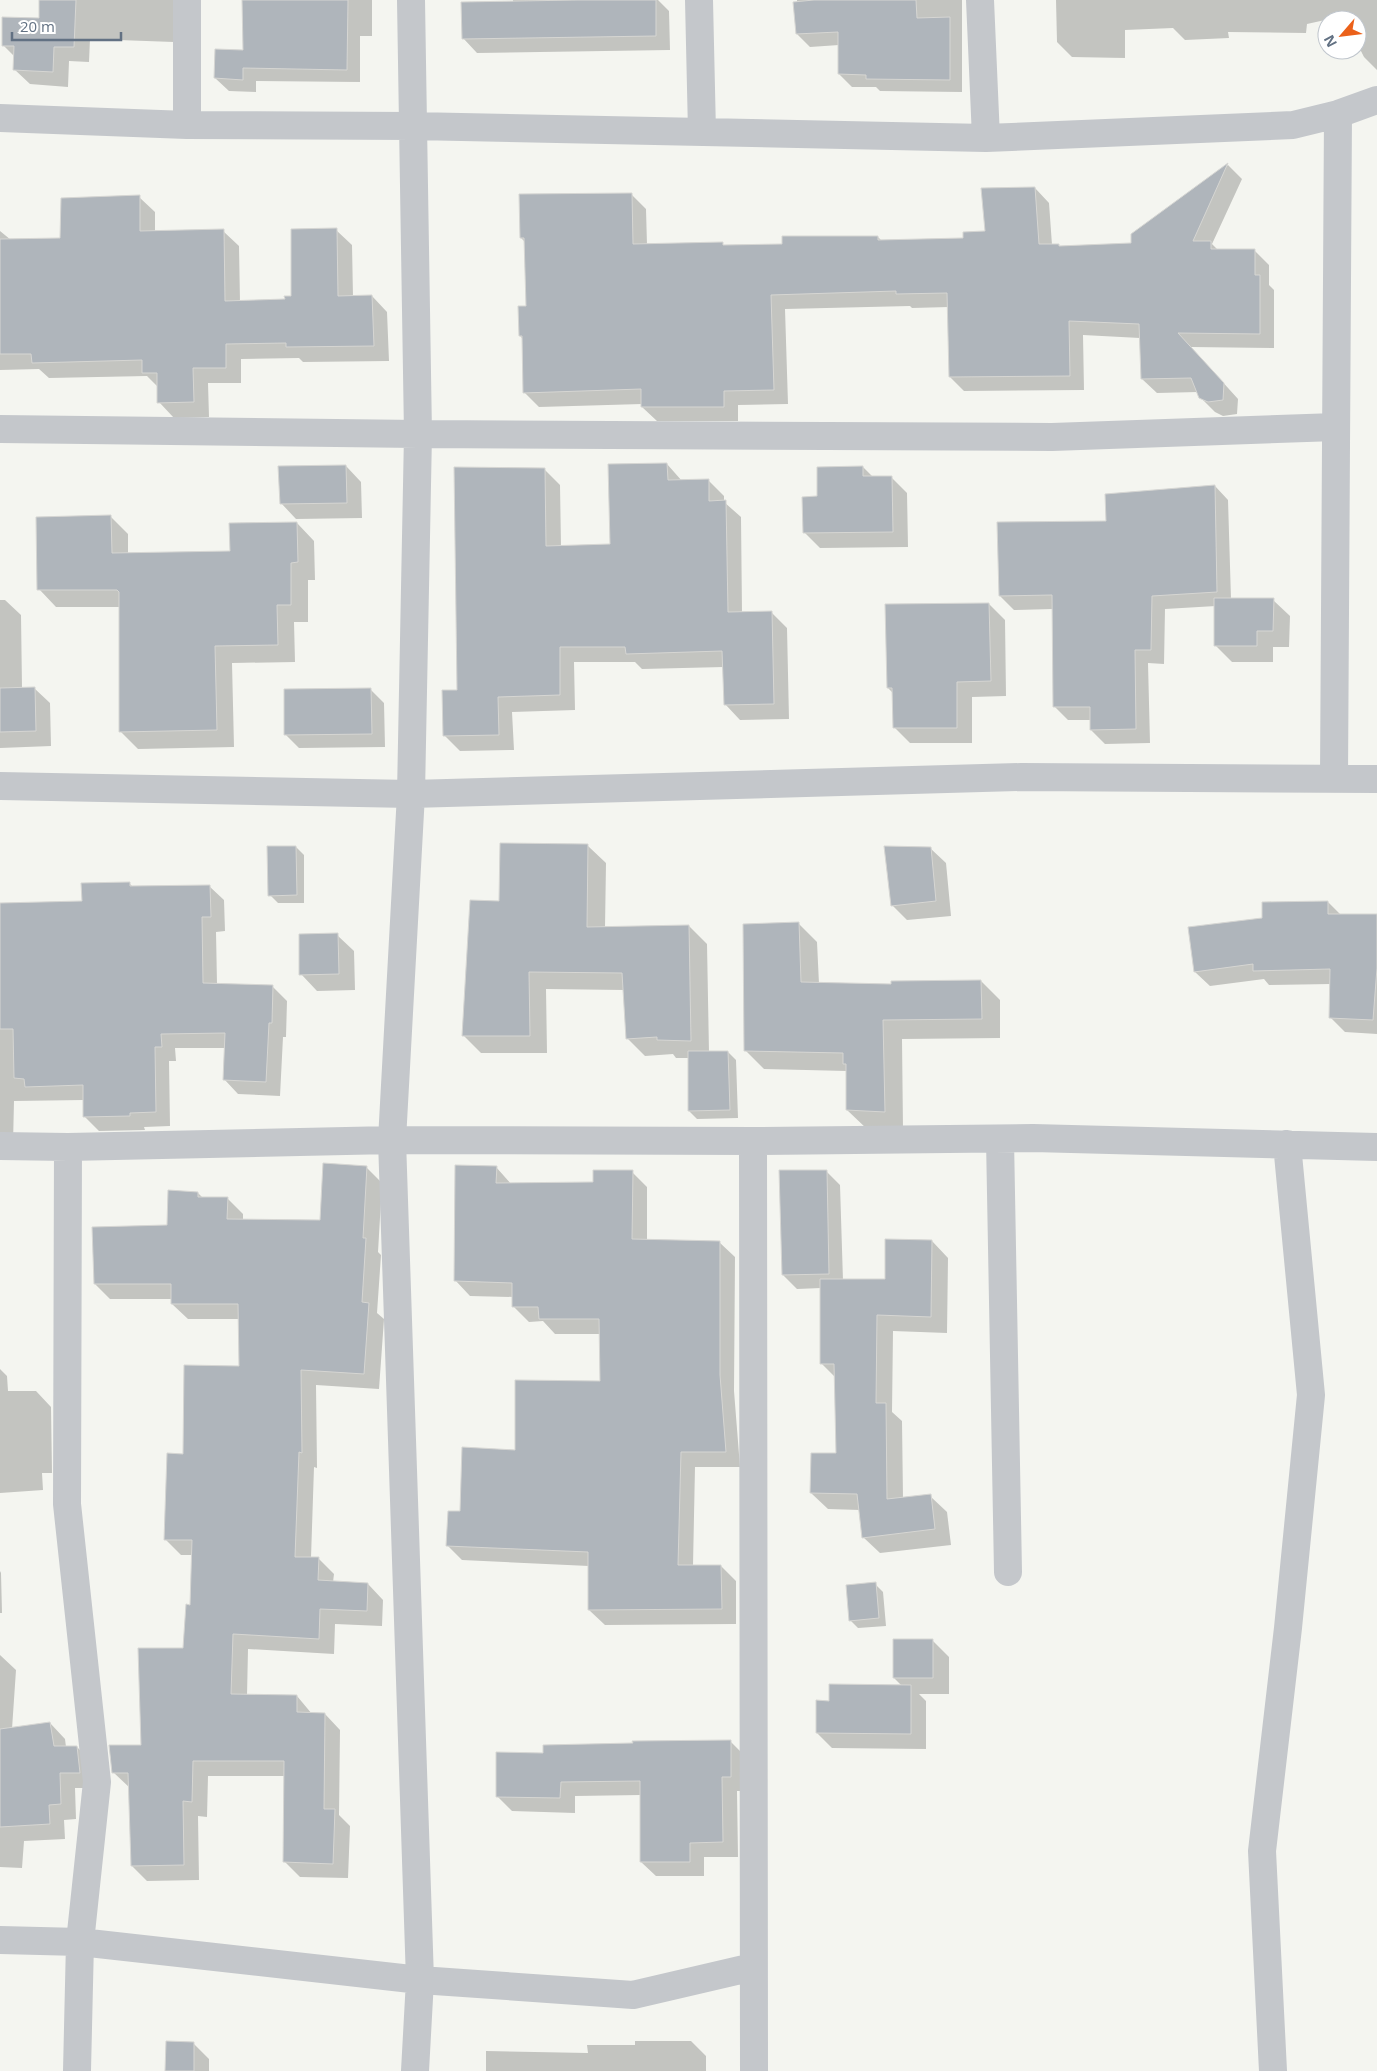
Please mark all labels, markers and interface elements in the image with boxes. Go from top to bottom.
scale bar [12,10,121,42]
north arrow [1317,10,1367,60]
text: 20 m [20,16,55,36]
text: N [1319,32,1341,51]

